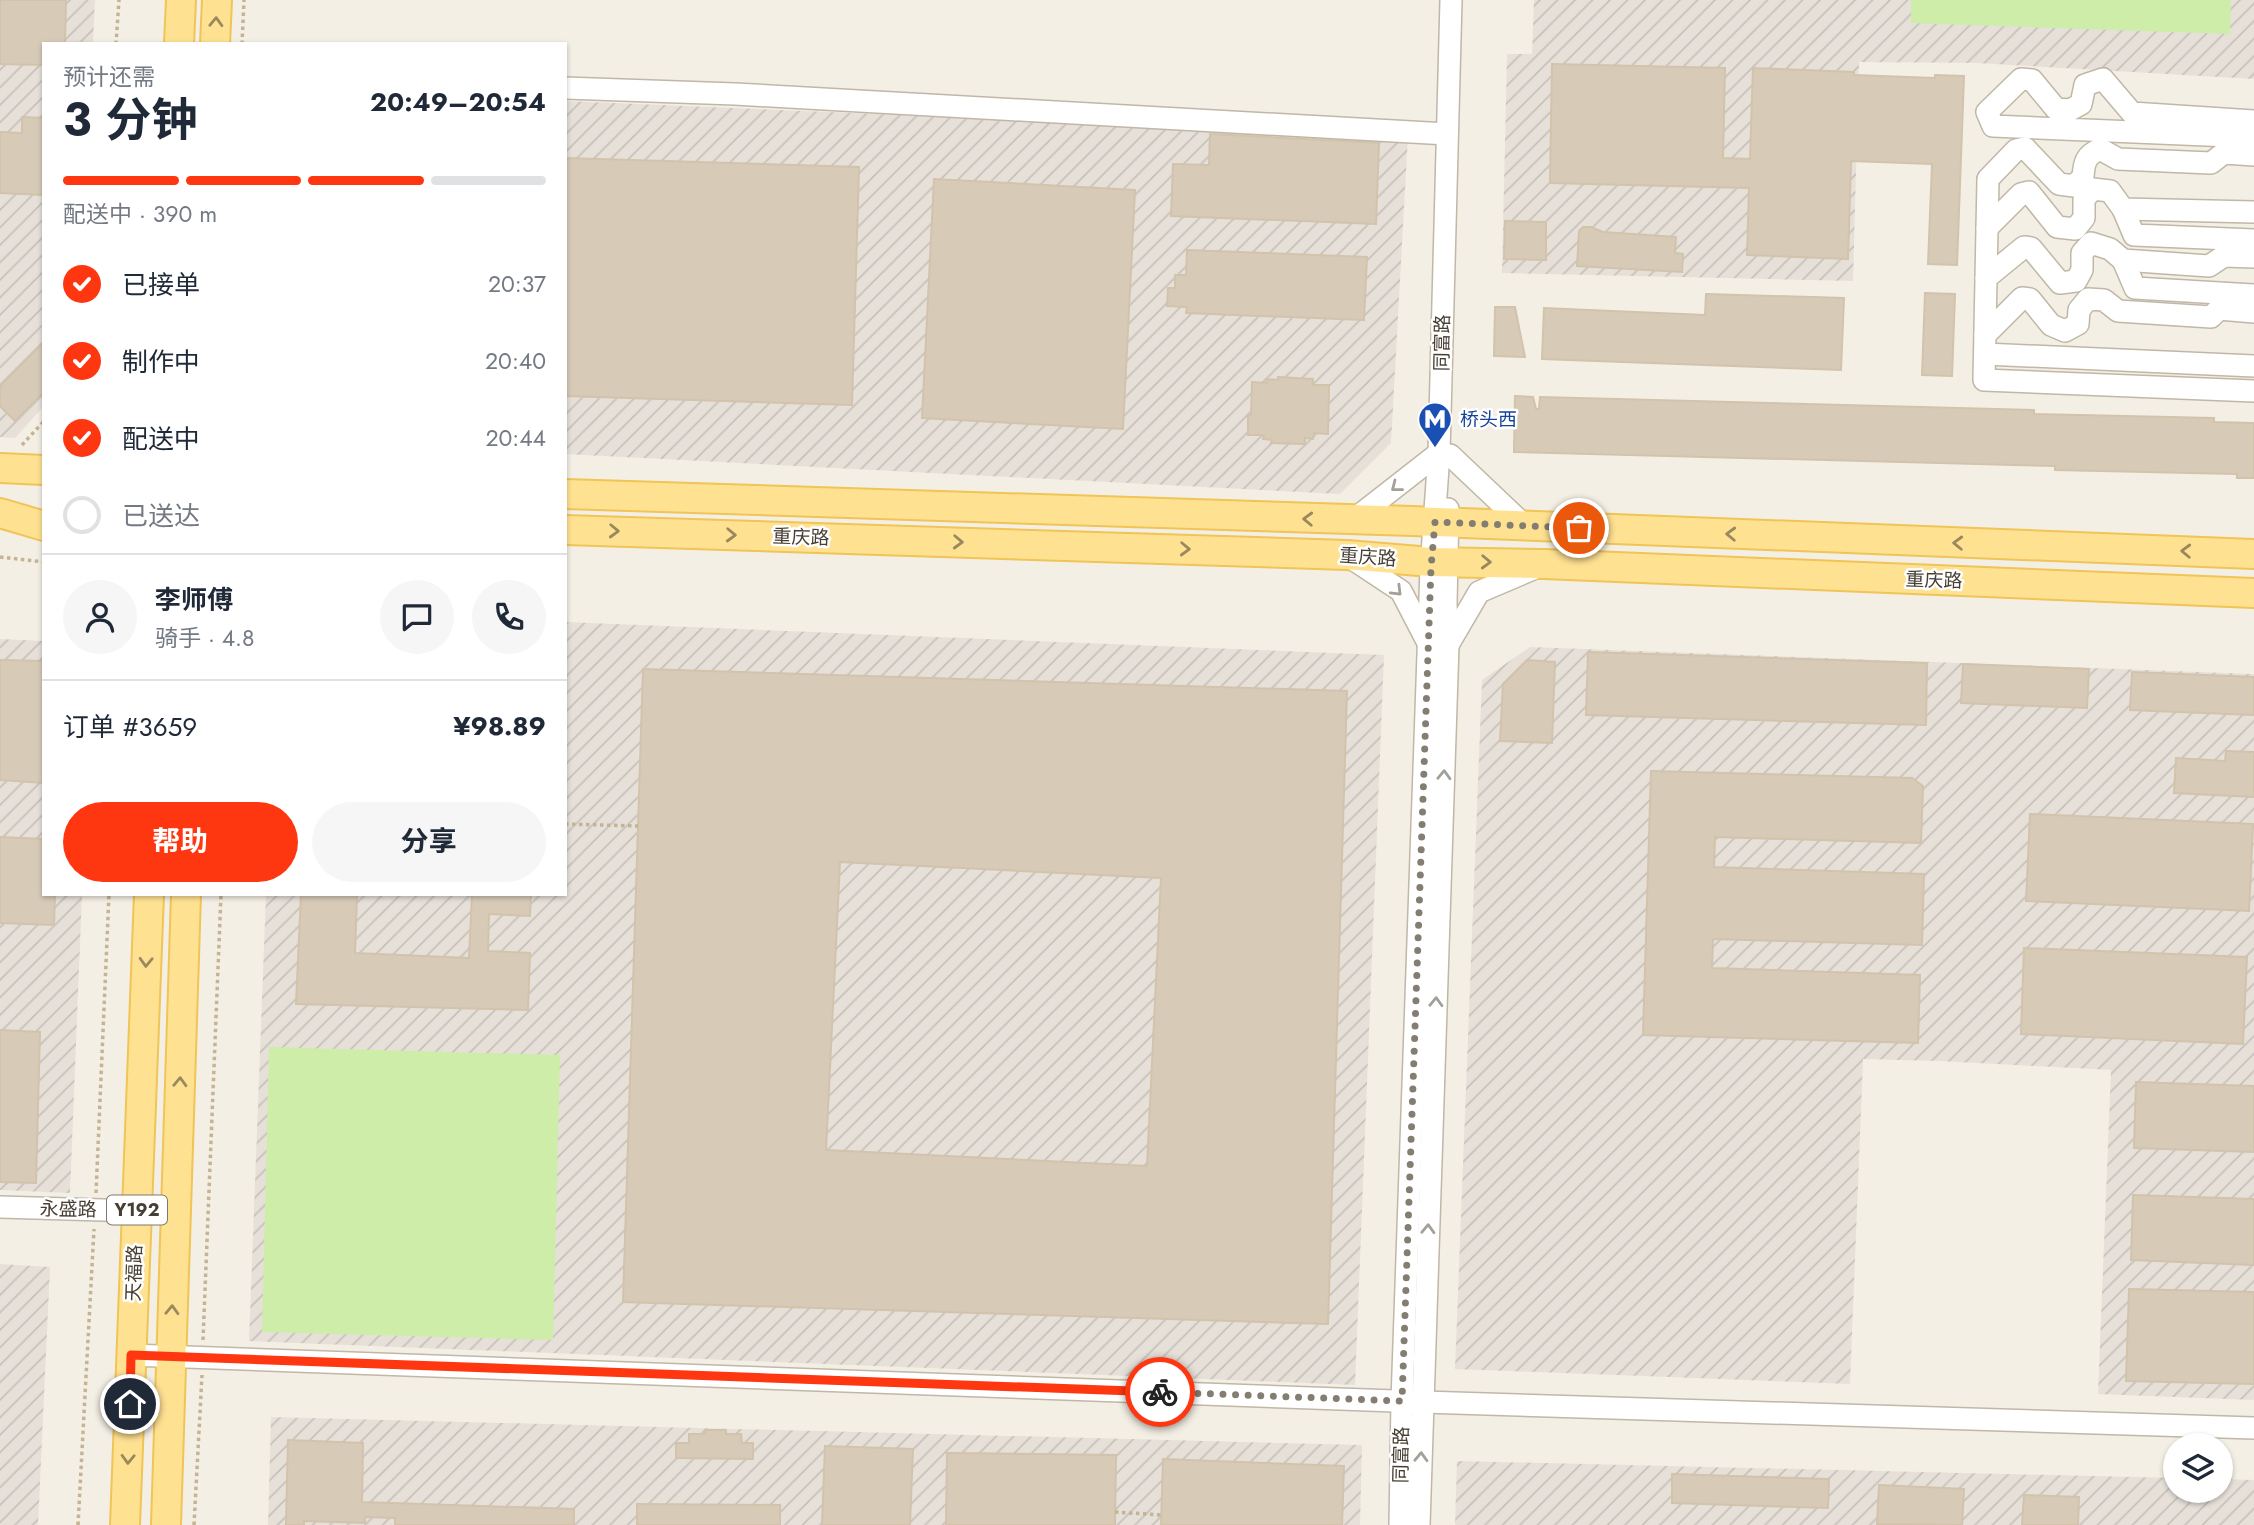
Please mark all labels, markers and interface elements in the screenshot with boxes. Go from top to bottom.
one-way arrow [208,16,223,27]
text: 预计还需 [63,60,155,94]
text: 20:49–20:54 [370,83,546,121]
text: 3 分钟 [63,87,197,153]
text: 配送中 · 390 m [63,197,217,231]
icon: check [63,265,101,303]
text: 已接单 [122,266,200,304]
text: 20:37 [488,267,546,301]
street label: 同富路 [1428,314,1456,372]
icon: check [63,342,101,380]
text: 制作中 [122,343,200,381]
text: 20:40 [485,344,546,378]
metro station icon: 桥头西 [1416,400,1454,449]
place label: 桥头西 [1460,406,1517,433]
icon: check [63,419,101,457]
text: 配送中 [122,420,200,458]
text: 20:44 [485,421,546,455]
one-way arrow [1391,479,1403,492]
text: 已送达 [122,497,200,535]
pin [1549,498,1609,558]
icon: bag [1560,509,1598,547]
one-way arrow [1302,512,1313,527]
street label: 重庆路 [772,523,830,551]
one-way arrow [609,524,620,539]
one-way arrow [726,527,736,543]
one-way arrow [1725,527,1736,542]
one-way arrow [953,535,964,550]
one-way arrow [1953,535,1964,550]
one-way arrow [1180,542,1191,557]
street label: 重庆路 [1339,542,1397,572]
one-way arrow [2180,544,2191,559]
one-way arrow [1481,555,1492,570]
street label: 重庆路 [1905,566,1963,594]
button: person [63,580,137,654]
button: chat [380,580,454,654]
button: phone [472,580,546,654]
text: 李师傅 [155,581,233,619]
one-way arrow [1388,583,1401,595]
text: 骑手 · 4.8 [155,621,255,655]
text: ¥98.89 [453,707,546,745]
text: 订单 #3659 [63,708,197,746]
one-way arrow [1436,769,1451,780]
button: 帮助 [63,802,298,882]
button: 分享 [312,802,546,882]
one-way arrow [139,957,154,968]
one-way arrow [1429,996,1444,1007]
one-way arrow [172,1077,187,1088]
street label: 永盛路 [39,1195,97,1223]
road number: Y192 [107,1196,167,1224]
one-way arrow [1421,1224,1436,1235]
street label: 天福路 [120,1244,148,1302]
one-way arrow [165,1304,180,1315]
courier [1125,1357,1195,1427]
icon: bike [1141,1373,1179,1411]
pin [100,1374,160,1434]
icon: home [111,1385,149,1423]
street label: 同富路 [1387,1426,1415,1484]
map controls [2163,1433,2233,1503]
button: layers [2163,1433,2233,1503]
one-way arrow [1413,1451,1428,1462]
one-way arrow [120,1454,135,1465]

